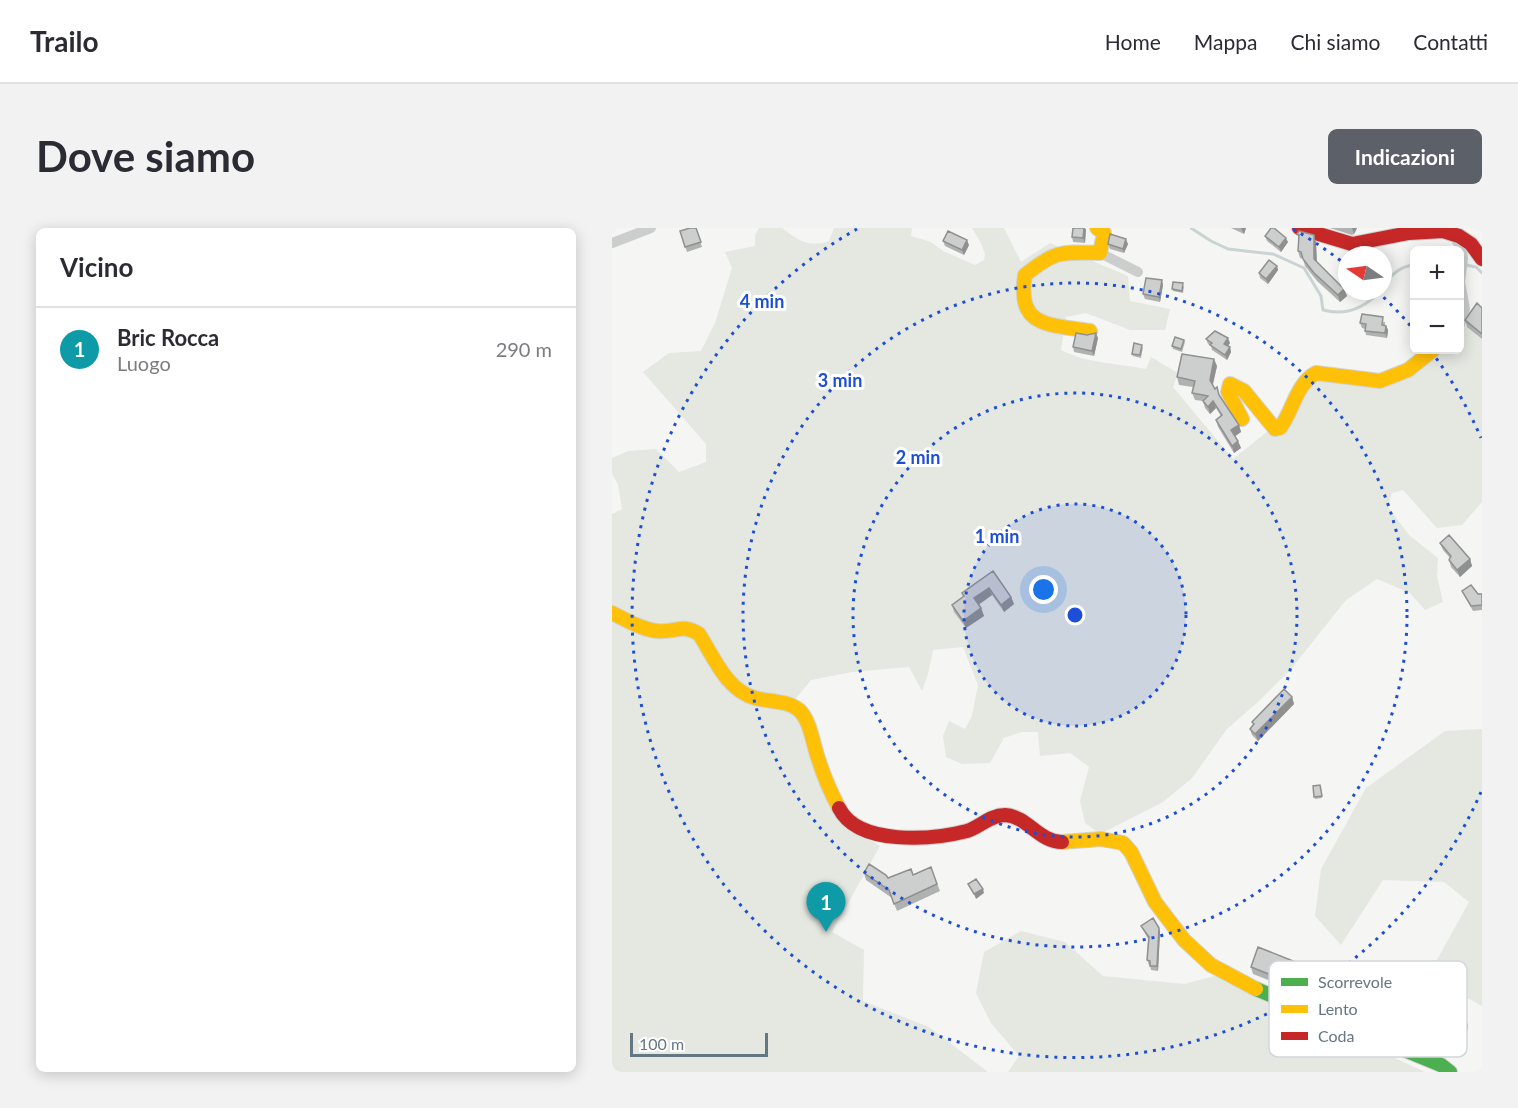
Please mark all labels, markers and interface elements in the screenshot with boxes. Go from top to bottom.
text: Trailo [30,24,99,58]
text: Home [1105,29,1161,54]
text: Mappa [1194,29,1257,54]
text: Chi siamo [1290,29,1380,54]
text: Contatti [1413,29,1488,54]
button: Indicazioni [1328,129,1482,184]
text: Dove siamo [36,131,255,181]
north arrow [1338,246,1392,300]
map controls [1410,246,1464,354]
button: + [1410,246,1464,300]
text: Vicino [60,251,133,283]
text: 4 min [740,290,784,312]
button: − [1410,300,1464,354]
text: Bric Rocca [117,324,219,351]
text: 1 [74,337,85,361]
text: 290 m [496,337,552,361]
text: Luogo [117,351,171,375]
text: 3 min [818,369,862,391]
text: 2 min [896,446,940,468]
text: 1 min [975,525,1019,547]
your location [1029,575,1058,604]
centre of rings [1065,605,1085,625]
pin: 1 [806,882,846,932]
legend [1269,961,1467,1057]
text: Scorrevole [1318,972,1392,991]
text: Lento [1318,999,1358,1018]
text: Coda [1318,1026,1355,1045]
scale bar [630,1030,768,1058]
text: 100 m [639,1034,684,1053]

